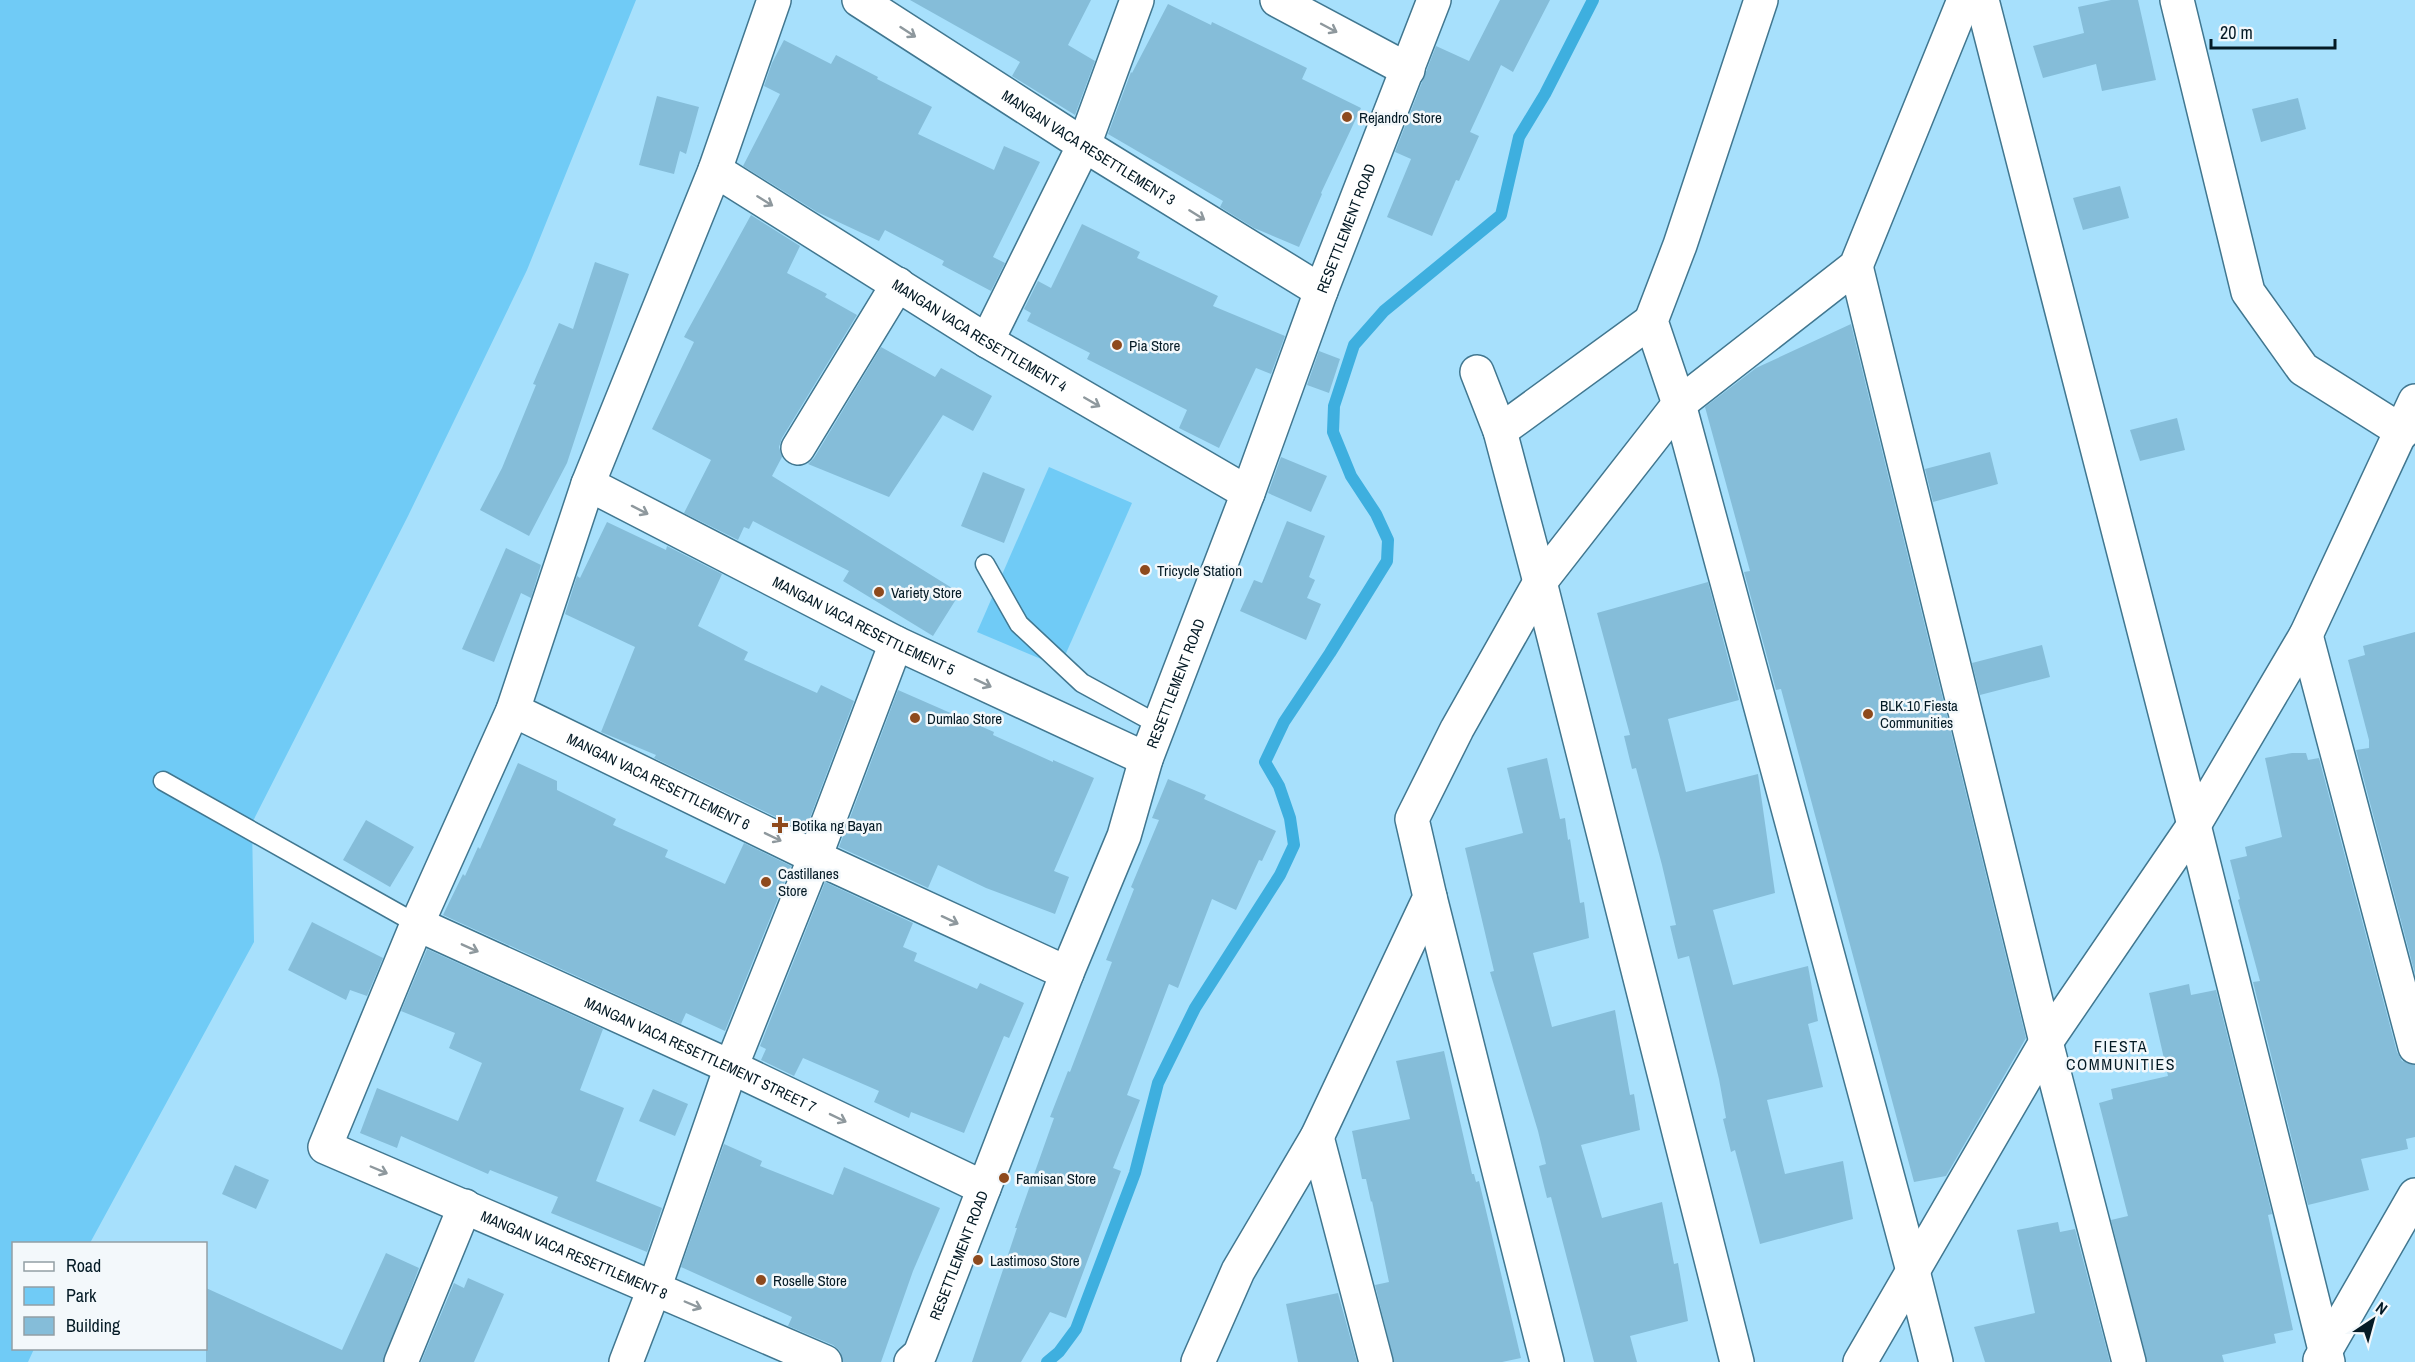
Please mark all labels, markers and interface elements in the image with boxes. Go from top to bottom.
scale bar [2211,12,2336,50]
text: 20 m [2220,20,2253,45]
one-way arrow [1320,22,1337,34]
one-way arrow [900,25,917,38]
street label: MANGAN VACA RESETTLEMENT 3 [998,85,1180,210]
place label: Rejandro Store [1359,107,1442,128]
marker: Rejandro Store [1340,110,1354,124]
street label: RESETTLEMENT ROAD [1311,160,1380,296]
one-way arrow [756,195,773,207]
one-way arrow [1188,209,1205,221]
street label: MANGAN VACA RESETTLEMENT 4 [888,274,1071,396]
place label: Pia Store [1129,335,1180,356]
marker: Pia Store [1110,338,1124,352]
one-way arrow [1083,396,1100,408]
one-way arrow [631,505,649,517]
place label: Tricycle Station [1157,560,1242,581]
marker: Tricycle Station [1138,563,1152,577]
street label: MANGAN VACA RESETTLEMENT 5 [769,571,959,680]
place label: Variety Store [891,582,962,603]
marker: Variety Store [872,585,886,599]
street label: RESETTLEMENT ROAD [1141,615,1209,751]
one-way arrow [974,678,992,689]
place label: BLK.10 Fiesta Communities [1880,695,1958,733]
marker: BLK.10 Fiesta Communities [1861,707,1875,721]
place label: Dumlao Store [927,708,1002,729]
marker: Dumlao Store [908,711,922,725]
street label: MANGAN VACA RESETTLEMENT 6 [564,727,754,834]
place label: Botika ng Bayan [792,815,882,836]
marker: Botika ng Bayan [773,818,787,832]
one-way arrow [764,832,782,844]
place label: Castillanes Store [778,863,839,901]
marker: Castillanes Store [759,875,773,889]
one-way arrow [940,914,958,926]
one-way arrow [460,943,478,954]
street label: MANGAN VACA RESETTLEMENT STREET 7 [581,991,820,1117]
district label: FIESTA COMMUNITIES [2066,1035,2176,1075]
one-way arrow [828,1112,846,1124]
one-way arrow [369,1165,387,1176]
place label: Famisan Store [1016,1168,1096,1189]
marker: Famisan Store [997,1171,1011,1185]
street label: RESETTLEMENT ROAD [924,1187,993,1323]
street label: MANGAN VACA RESETTLEMENT 8 [478,1205,671,1304]
legend [12,1242,207,1350]
place label: Lastimoso Store [990,1250,1080,1271]
text: Road [66,1253,101,1278]
marker: Lastimoso Store [971,1253,985,1267]
place label: Roselle Store [773,1270,847,1291]
marker: Roselle Store [754,1273,768,1287]
text: Park [66,1283,97,1308]
north arrow [2343,1290,2403,1350]
text: N [2372,1296,2392,1320]
one-way arrow [683,1300,701,1311]
text: Building [66,1313,121,1338]

